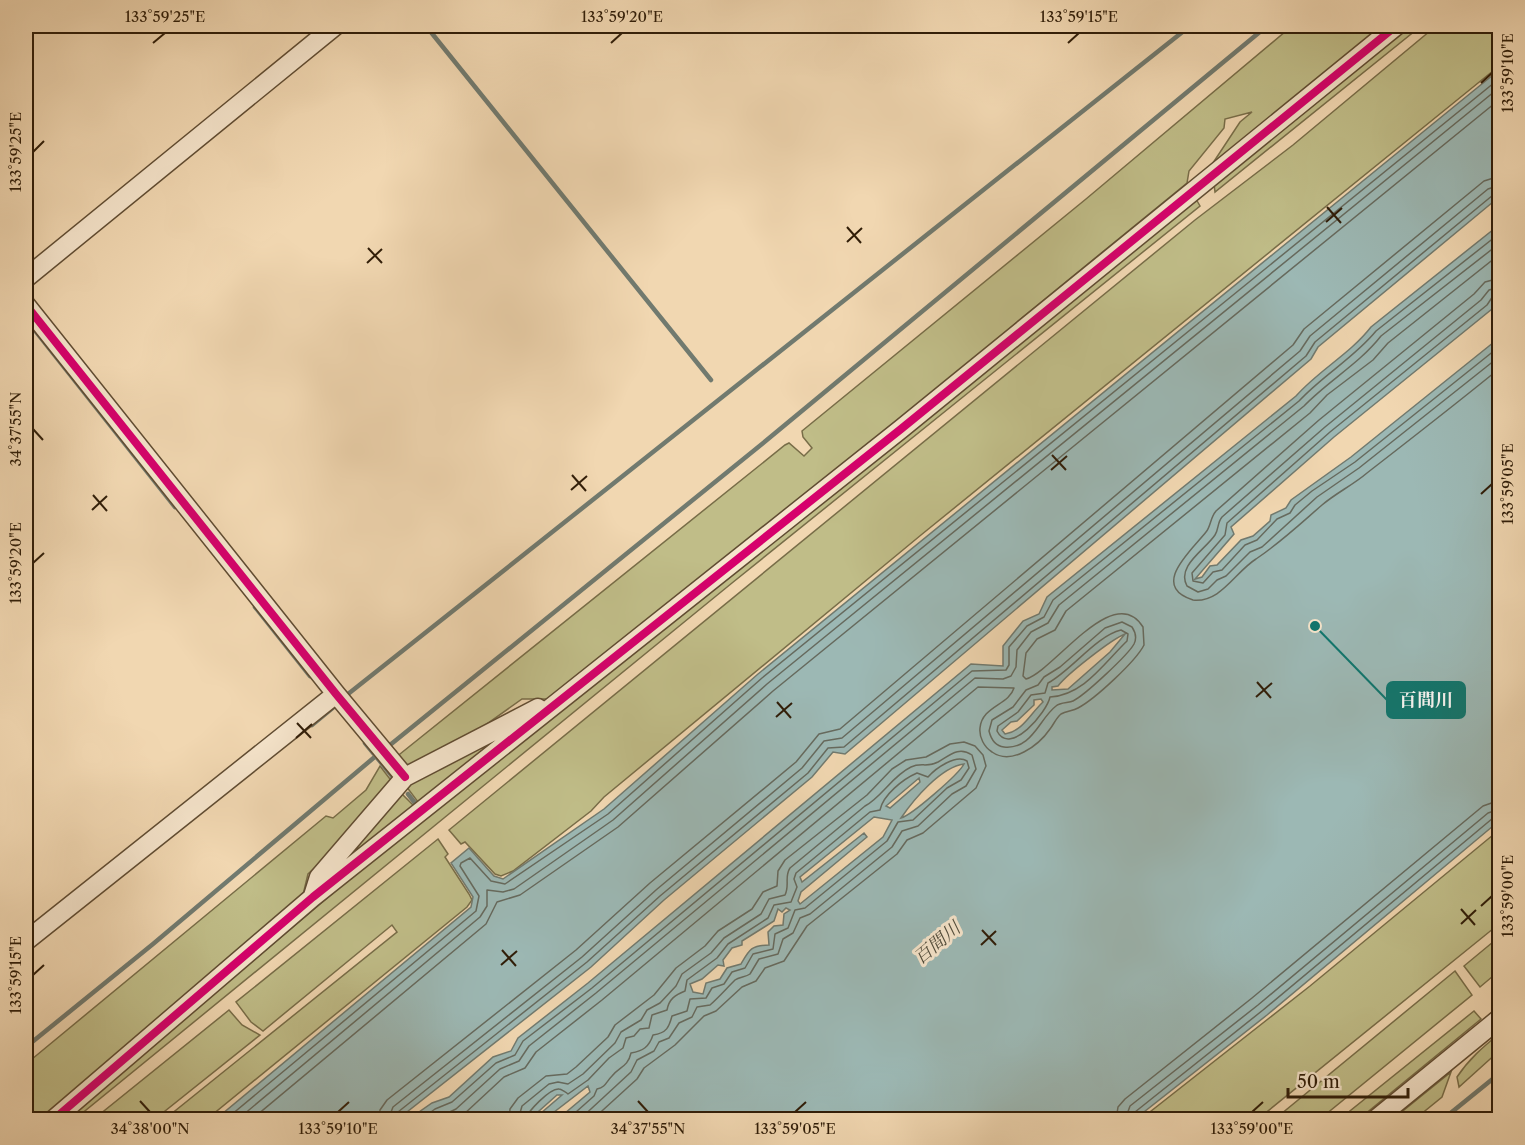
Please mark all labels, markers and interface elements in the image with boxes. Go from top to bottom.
text: 133°59'25"E [125,7,205,26]
text: 133°59'20"E [581,7,663,26]
text: 133°59'15"E [1040,7,1118,26]
text: 133°59'10"E [1498,33,1517,113]
text: 133°59'25"E [6,112,25,192]
text: 34°37'55"N [6,392,25,466]
text: 133°59'05"E [1498,443,1517,525]
text: 133°59'20"E [6,522,25,604]
callout: 百間川 [1387,682,1465,718]
text: 百間川 [1399,689,1453,711]
text: 133°59'00"E [1498,855,1517,937]
water label: 百間川 [909,916,966,969]
text: 133°59'15"E [6,936,25,1014]
scale bar [1288,1061,1408,1099]
text: 50 m [1297,1071,1340,1093]
text: 34°38'00"N [110,1119,190,1138]
text: 133°59'10"E [298,1119,378,1138]
text: 34°37'55"N [611,1119,685,1138]
text: 133°59'05"E [754,1119,836,1138]
text: 133°59'00"E [1211,1119,1293,1138]

